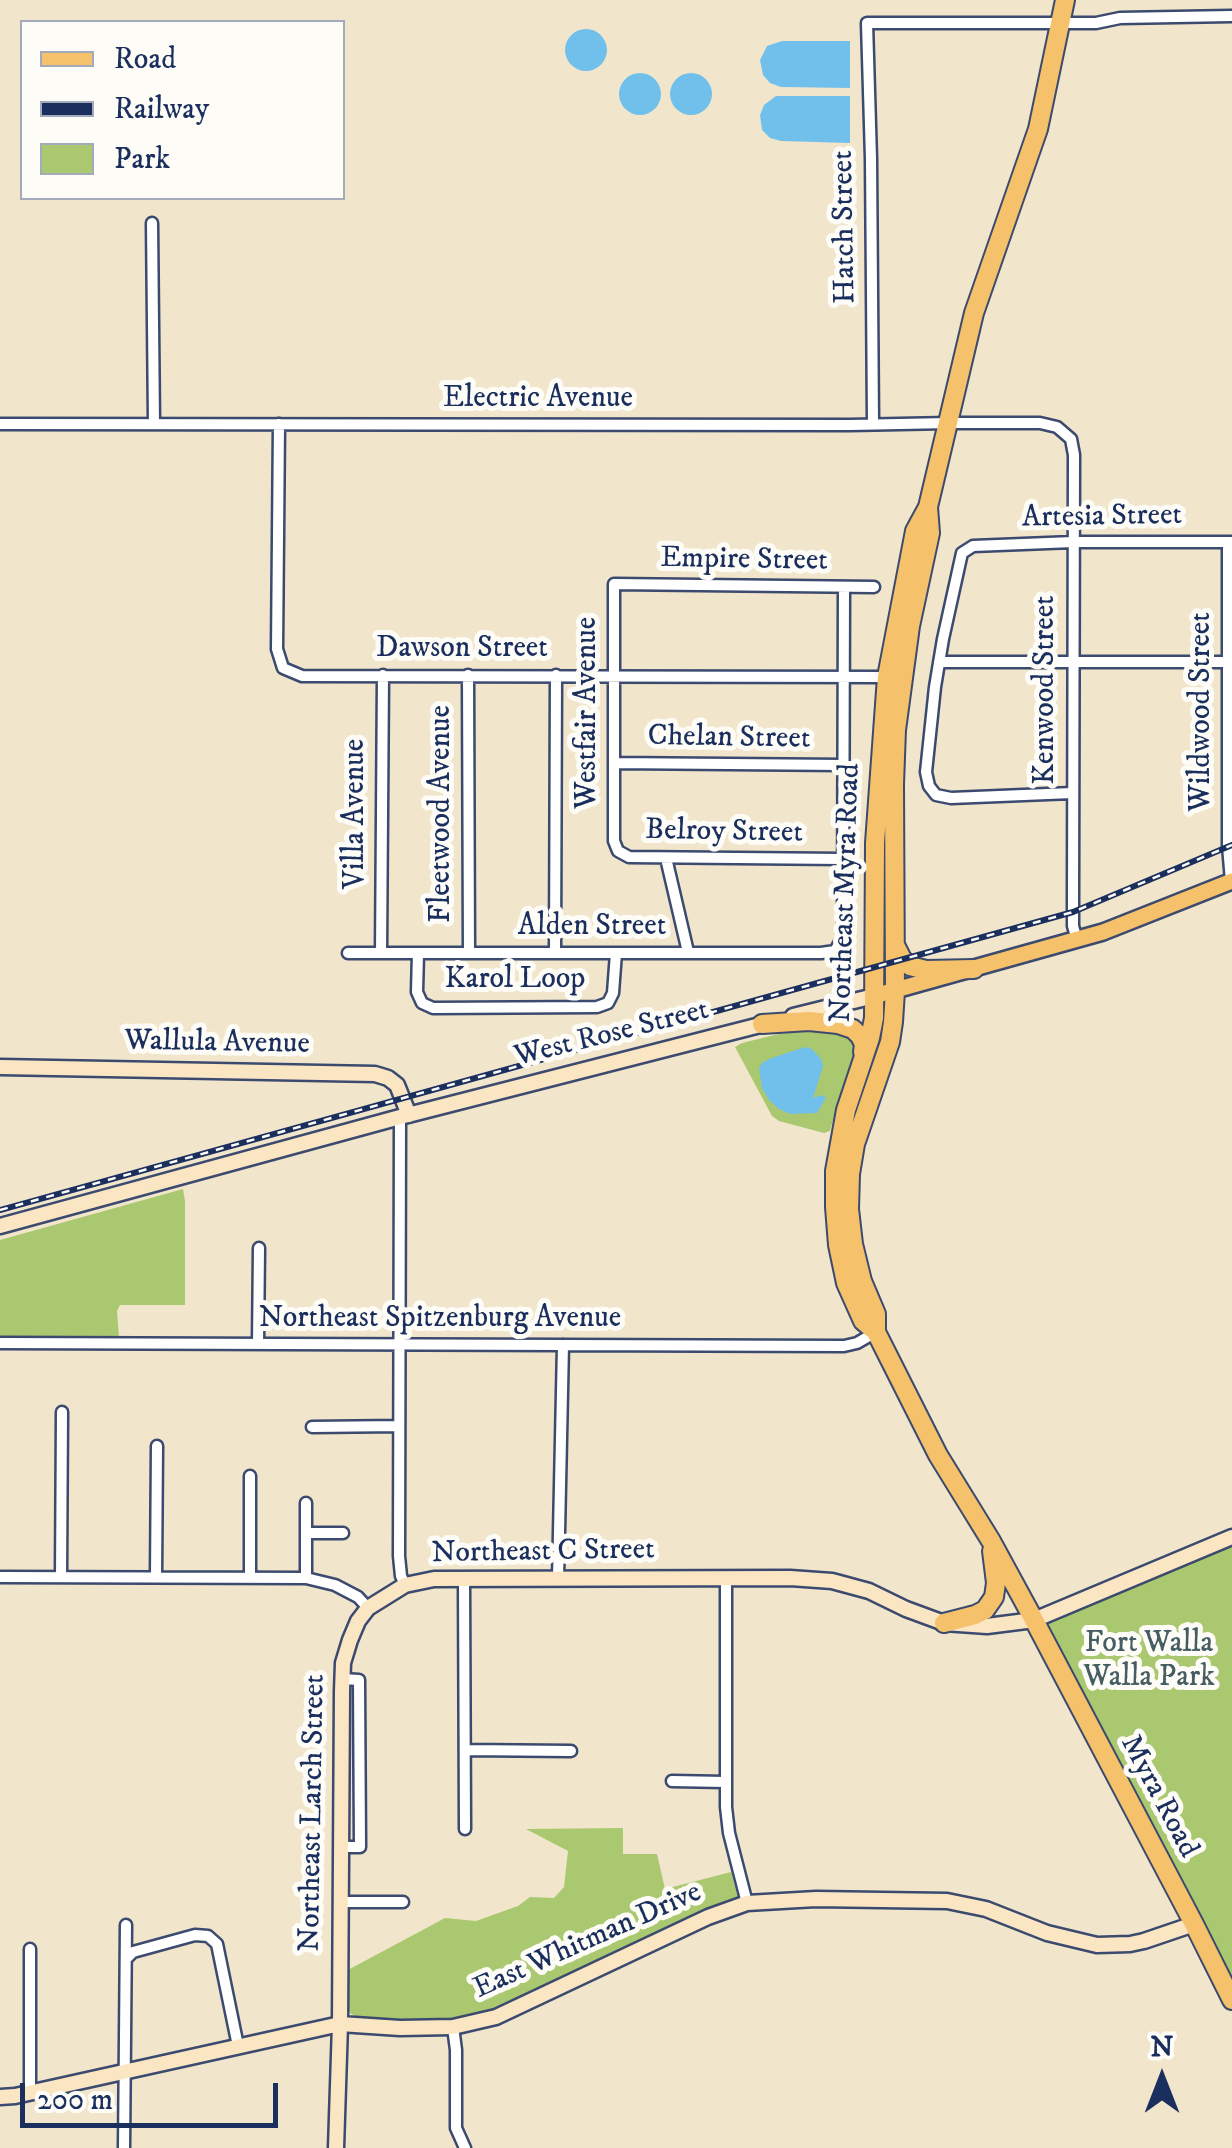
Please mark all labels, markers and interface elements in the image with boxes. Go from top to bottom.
legend [20,20,345,200]
text: Road [114,41,176,78]
text: Railway [114,91,209,128]
text: Park [114,141,170,178]
street label: Hatch Street [827,150,865,304]
street label: Electric Avenue [443,382,633,418]
street label: Artesia Street [1022,499,1182,537]
street label: Empire Street [660,542,828,580]
street label: Kenwood Street [1029,595,1065,785]
street label: Wildwood Street [1185,612,1221,812]
street label: Westfair Avenue [571,617,607,809]
street label: Dawson Street [376,632,548,668]
street label: Fleetwood Avenue [425,705,461,923]
street label: Chelan Street [647,720,811,758]
street label: Villa Avenue [339,739,375,889]
street label: Northeast Myra Road [824,763,870,1023]
street label: Belroy Street [645,814,803,852]
street label: Alden Street [518,910,666,946]
street label: Karol Loop [445,963,585,999]
street label: West Rose Street [511,993,713,1077]
street label: Wallula Avenue [124,1024,310,1064]
street label: Northeast Spitzenburg Avenue [259,1302,621,1338]
street label: Northeast C Street [431,1533,655,1573]
park label: Fort Walla Walla Park [1083,1627,1215,1698]
street label: Northeast Larch Street [294,1674,334,1952]
street label: Myra Road [1111,1730,1205,1864]
street label: East Whitman Drive [469,1876,707,2008]
north arrow [1112,2028,1212,2128]
text: N [1151,2030,1173,2065]
scale bar [25,2063,282,2125]
text: 200 m [37,2082,113,2119]

